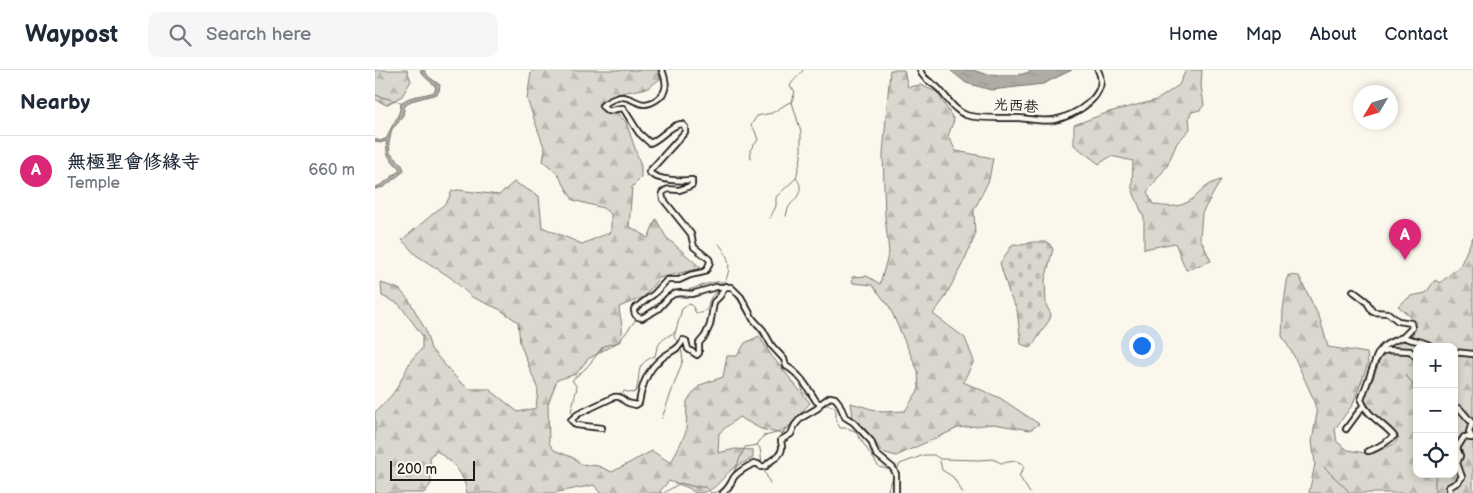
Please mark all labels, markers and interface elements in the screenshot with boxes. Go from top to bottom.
search box [148,12,498,57]
text: Waypost [25,20,118,49]
icon: search [166,21,194,49]
text: Search here [206,23,311,46]
text: Home [1169,24,1218,45]
text: Map [1246,24,1282,45]
text: About [1310,24,1357,45]
text: Contact [1385,24,1448,45]
north arrow [1353,85,1398,130]
text: Nearby [20,90,90,115]
street label: 光西巷 [993,95,1039,117]
text: 無極聖會修緣寺 [67,151,200,174]
text: A [31,161,41,180]
text: 660 m [308,161,355,180]
text: Temple [67,174,120,193]
pin: A [1389,219,1421,260]
your location [1129,333,1155,359]
map controls [1413,343,1458,478]
button: + [1413,343,1458,388]
button: − [1413,388,1458,433]
button: locate [1413,433,1458,478]
scale bar [390,458,475,481]
text: 200 m [397,461,437,478]

